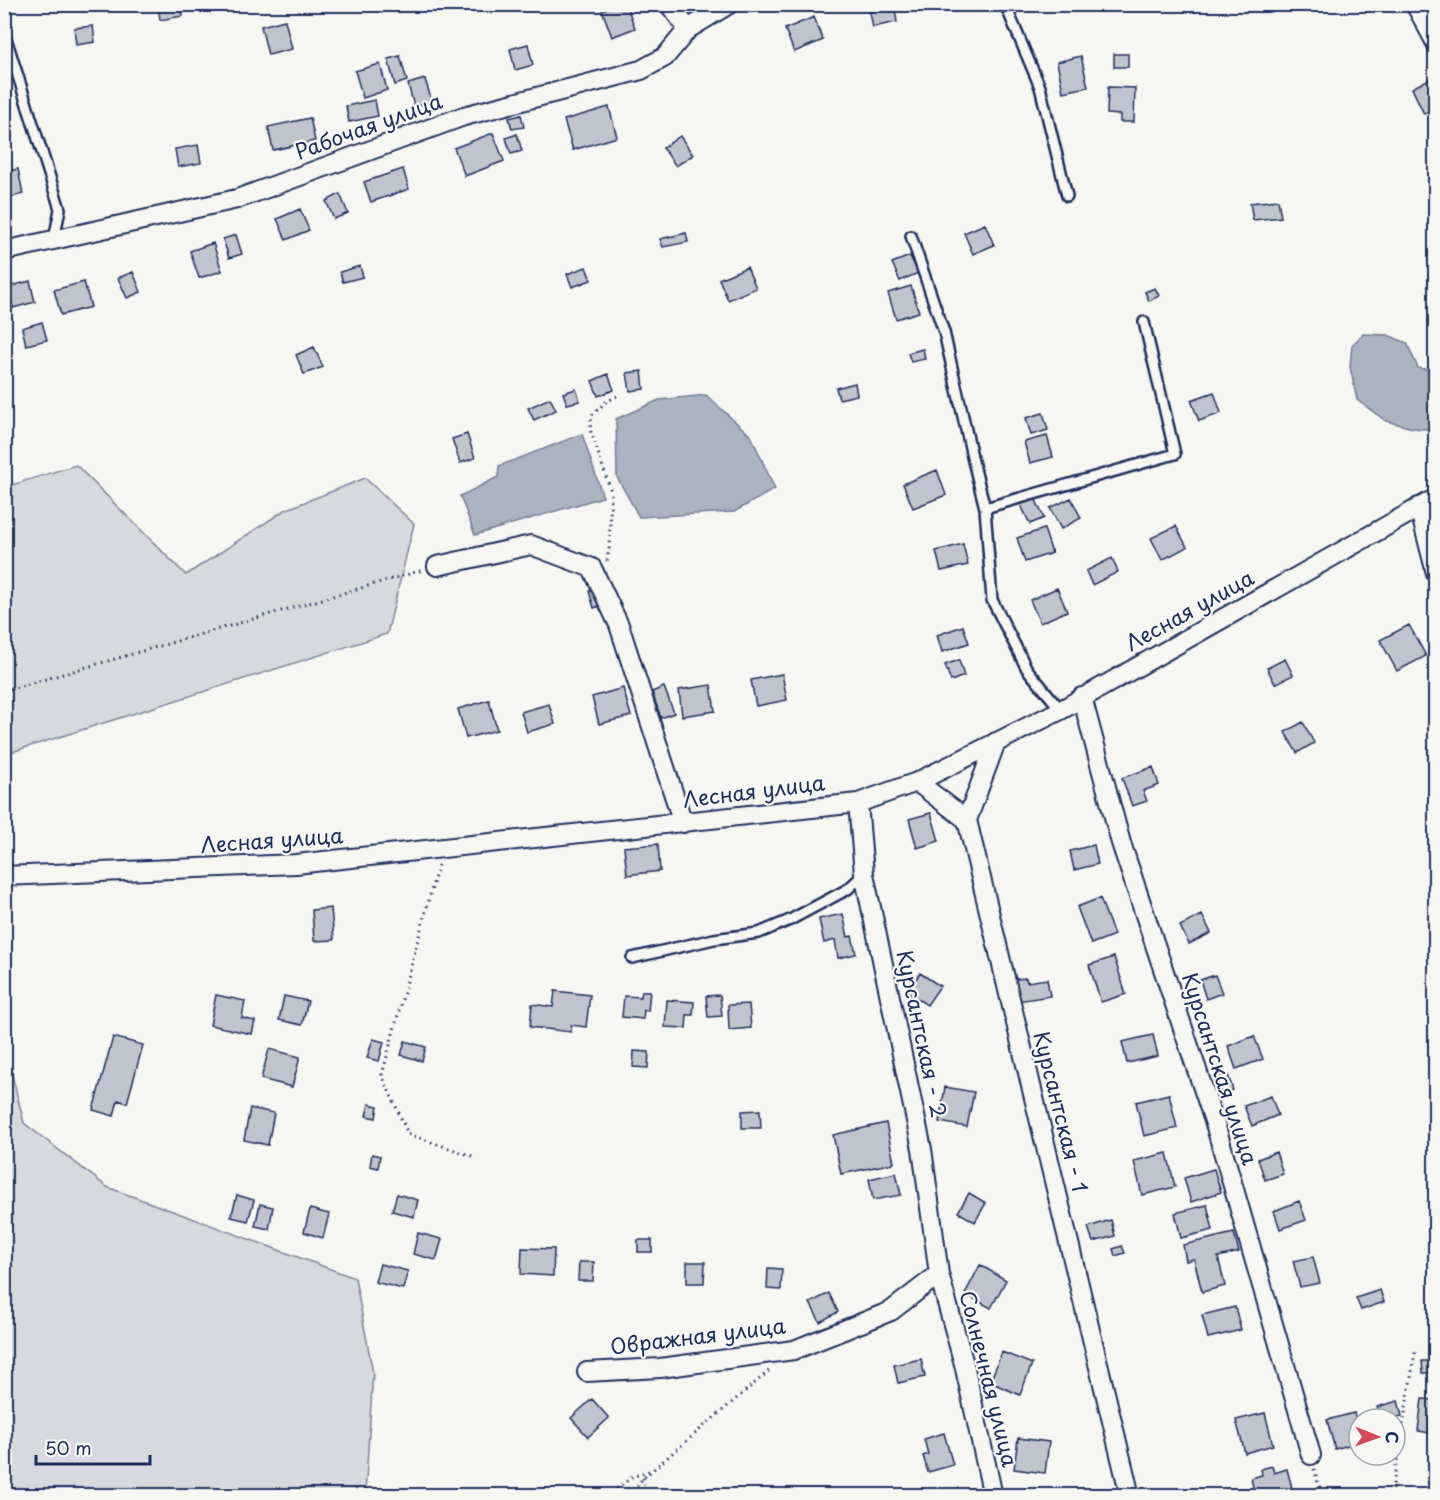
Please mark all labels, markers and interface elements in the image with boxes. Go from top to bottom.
street label: Рабочая улица [290,83,447,167]
street label: Лесная улица [1119,560,1260,658]
street label: Лесная улица [681,765,827,815]
street label: Лесная улица [200,818,345,860]
street label: Курсантская - 2 [890,947,956,1120]
street label: Курсантская улица [1175,968,1267,1169]
street label: Курсантская - 1 [1026,1028,1097,1195]
street label: Солнечная улица [953,1287,1028,1471]
street label: Овражная улица [608,1308,788,1362]
north arrow [1347,1407,1407,1467]
scale bar [36,1428,150,1466]
text: С [1381,1431,1405,1444]
text: 50 m [45,1434,92,1461]

